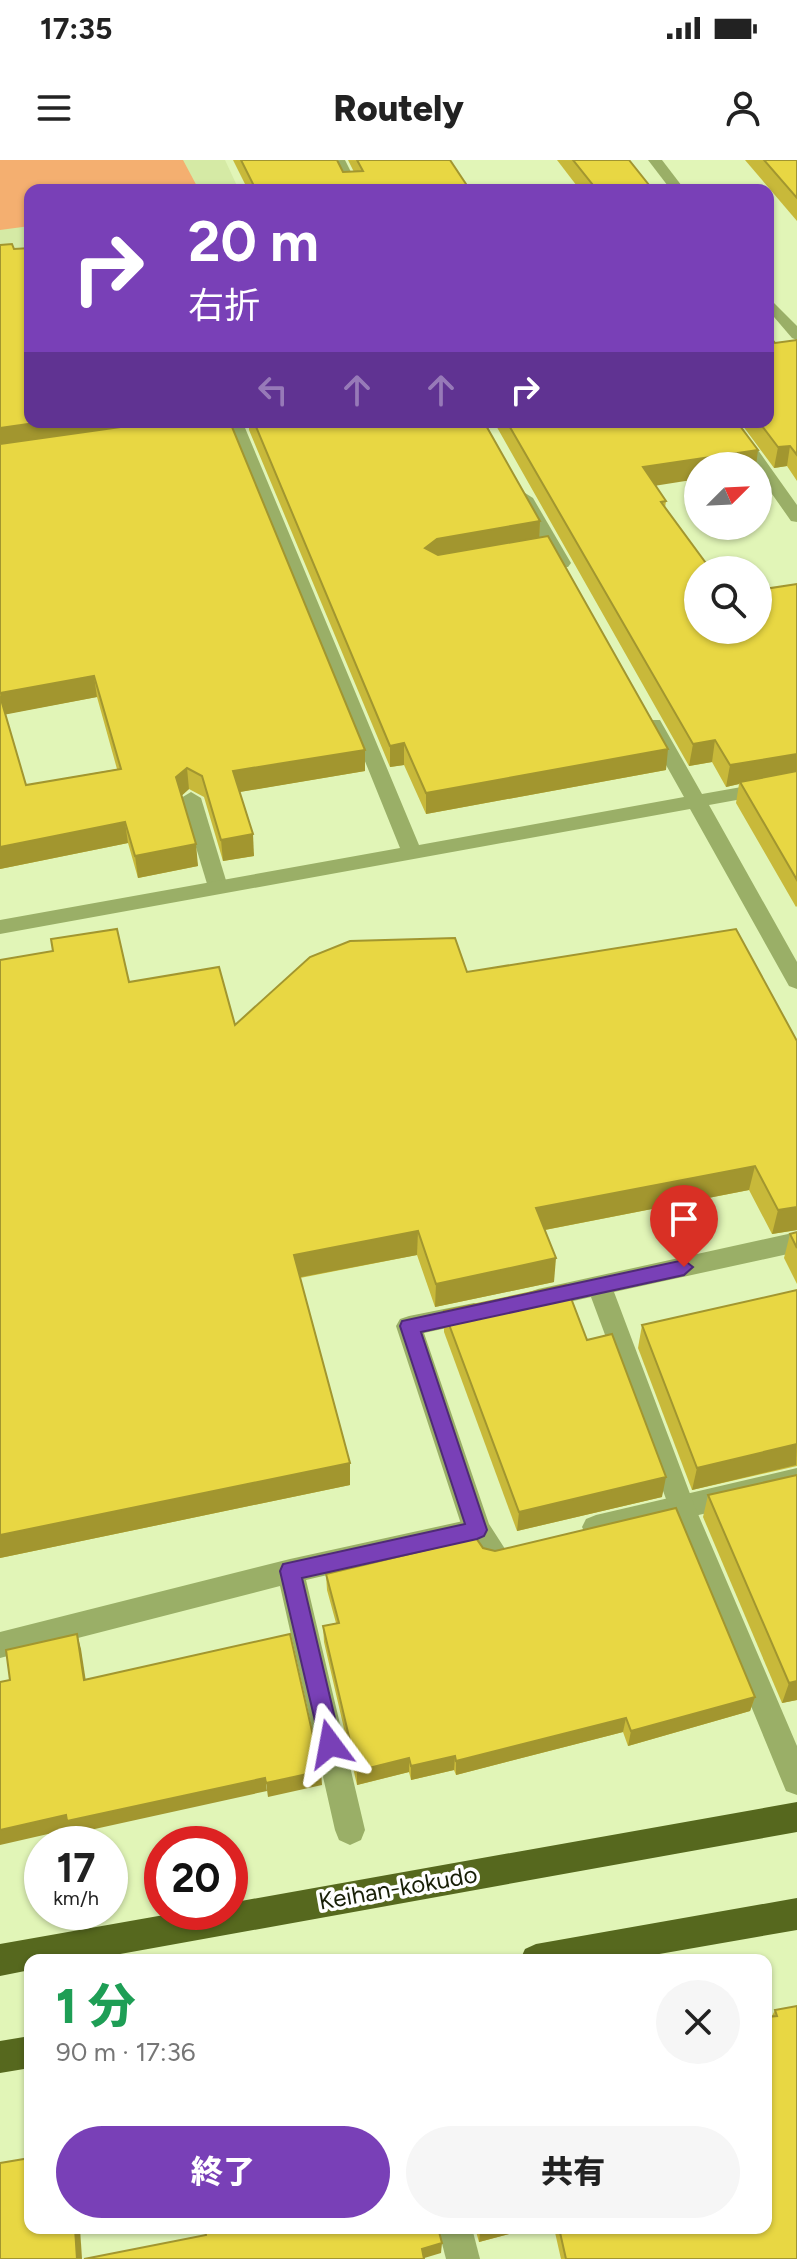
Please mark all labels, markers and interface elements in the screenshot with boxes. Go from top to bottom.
text: 17:35 [40,10,112,47]
icon: menu [32,86,76,130]
icon: person [721,86,765,130]
text: Routely [333,87,464,130]
text: 20 m [188,208,319,275]
icon: right [56,216,160,320]
text: 右折 [188,284,260,327]
icon: left [251,368,295,412]
icon: ahead [335,368,379,412]
icon: ahead [419,368,463,412]
icon: right [503,368,547,412]
north arrow [684,452,772,540]
map controls [684,452,772,644]
button: search [684,556,772,644]
pin [650,1185,718,1267]
icon: arrive [662,1197,706,1241]
position arrow [288,1702,372,1786]
speed limit sign: 20 [144,1826,248,1930]
text: 17 [56,1844,96,1892]
street label: Keihan-kokudo [316,1859,479,1916]
text: km/h [53,1886,99,1910]
text: 1 分 [56,1977,136,2035]
button: close [656,1980,740,2064]
text: 90 m · 17:36 [56,2036,196,2068]
button: 終了 [56,2126,390,2218]
button: 共有 [406,2126,740,2218]

